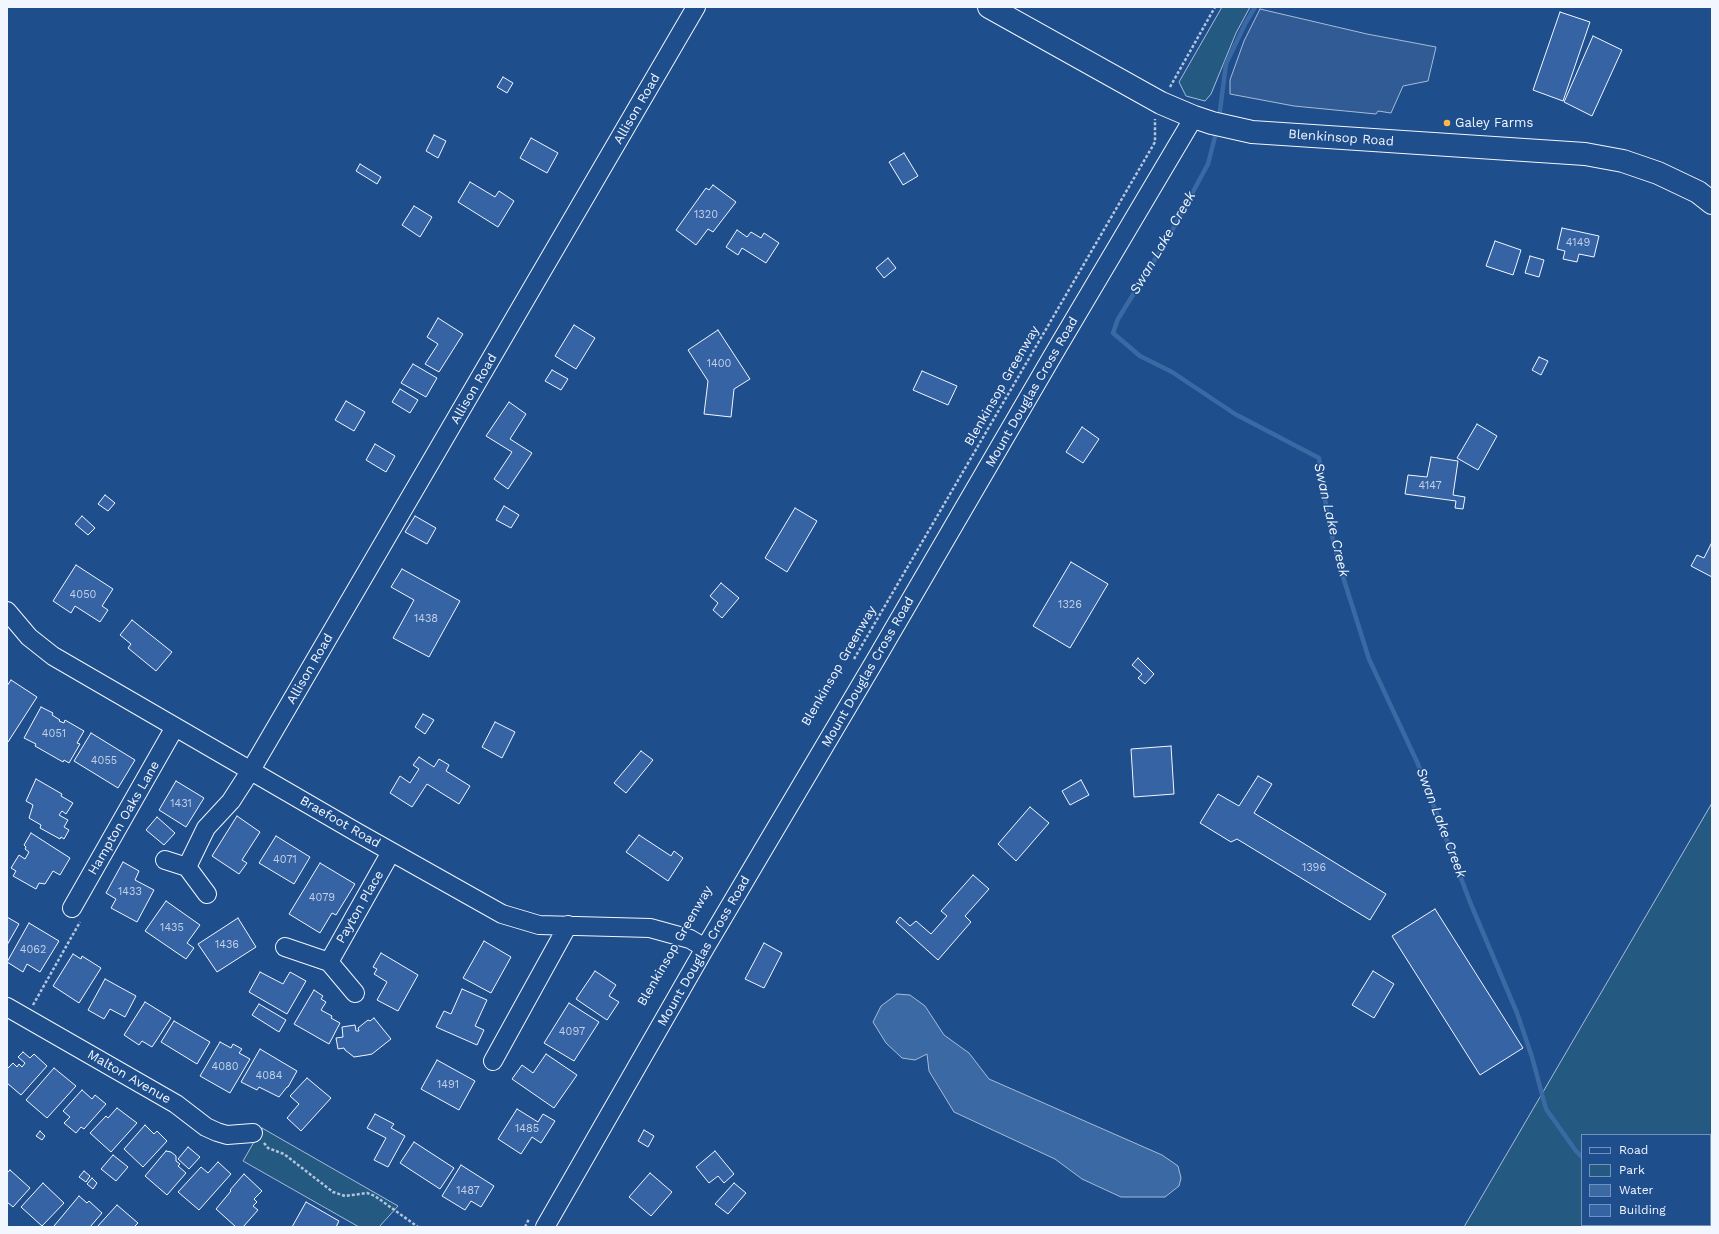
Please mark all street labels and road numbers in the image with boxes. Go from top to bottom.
street label: Allison Road [611,71,663,147]
street label: Blenkinsop Road [1288,127,1394,149]
street label: Mount Douglas Cross Road [982,314,1082,470]
street label: Blenkinsop Greenway [961,323,1043,449]
street label: Allison Road [448,351,500,427]
street label: Mount Douglas Cross Road [818,594,918,750]
street label: Blenkinsop Greenway [798,603,880,729]
street label: Allison Road [284,631,336,707]
street label: Hampton Oaks Lane [85,758,163,878]
street label: Braefoot Road [297,793,383,851]
street label: Payton Place [333,868,387,946]
street label: Mount Douglas Cross Road [654,873,754,1029]
street label: Blenkinsop Greenway [634,883,716,1009]
street label: Malton Avenue [84,1047,174,1107]

